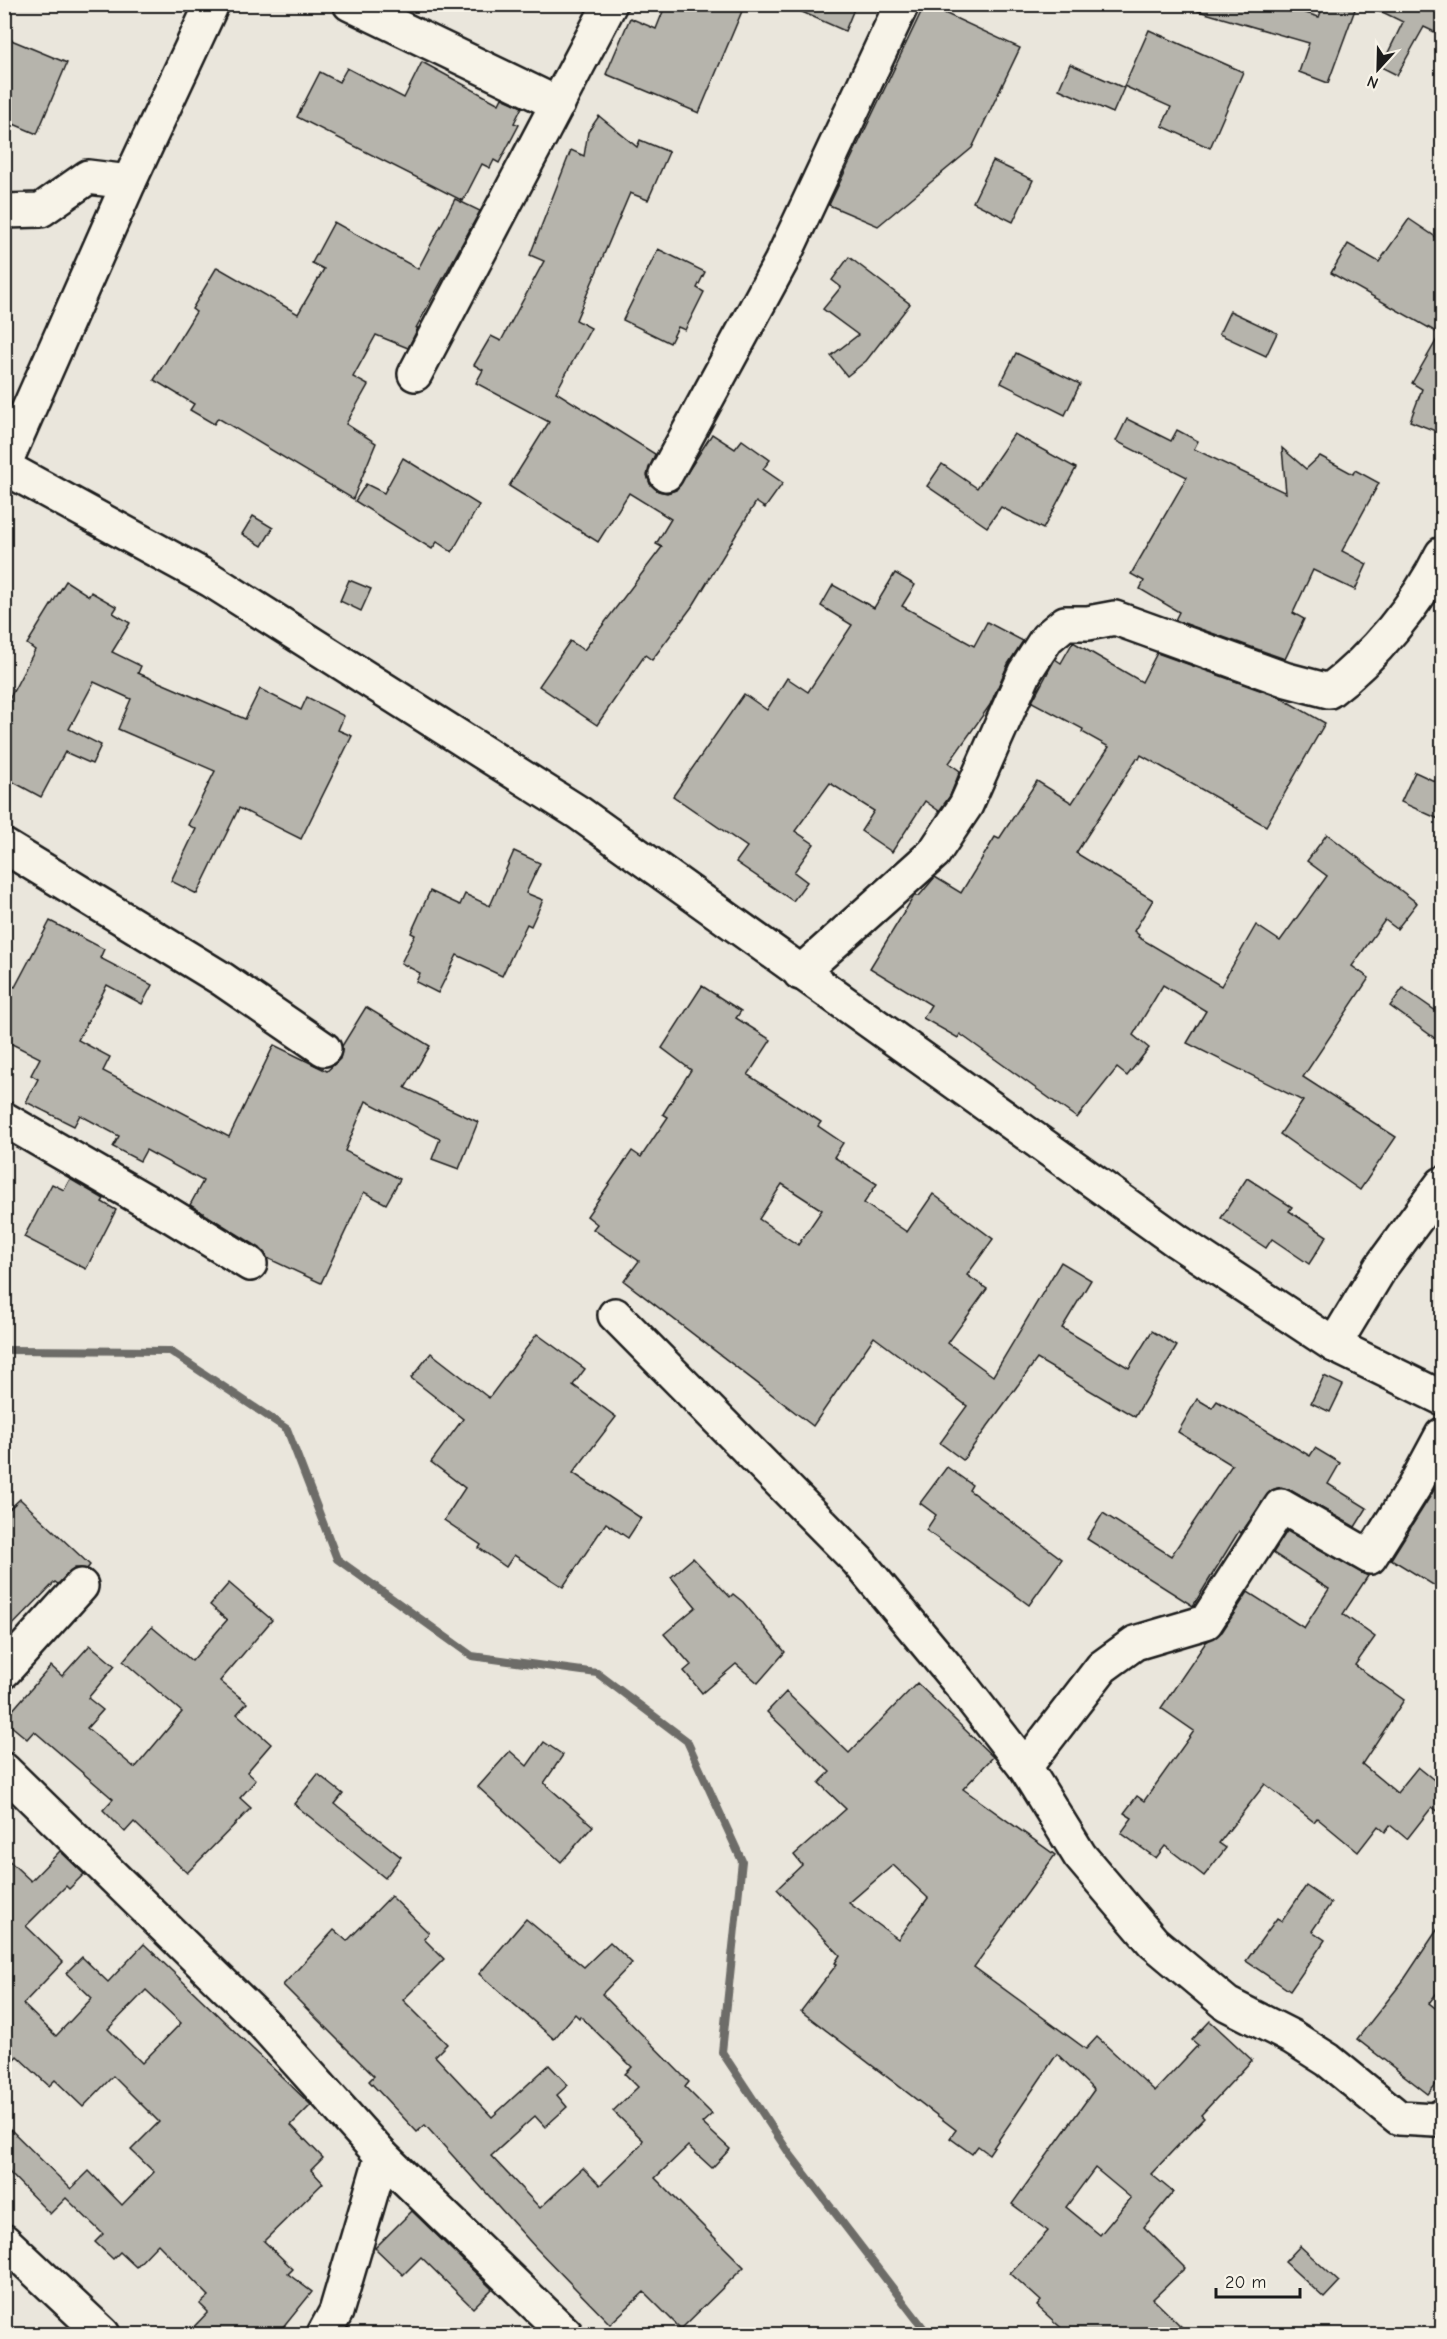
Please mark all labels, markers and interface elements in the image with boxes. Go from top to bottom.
north arrow [1348,39,1408,99]
text: N [1365,72,1381,92]
scale bar [1216,2261,1300,2299]
text: 20 m [1225,2272,1266,2293]

